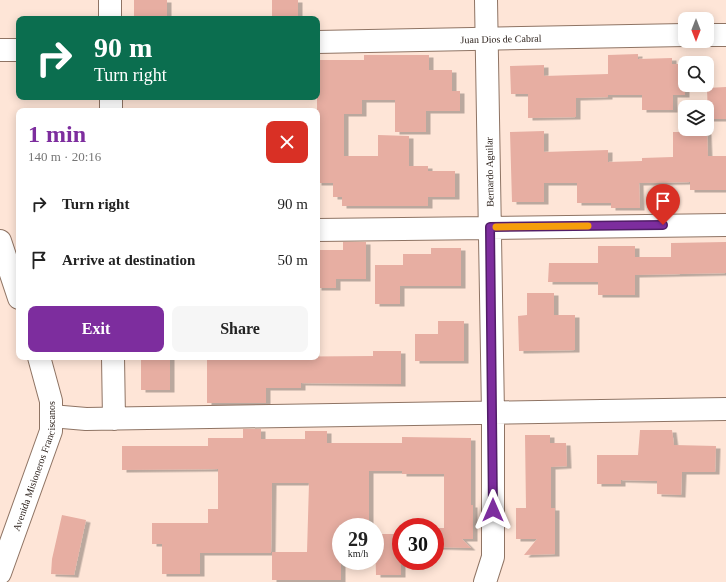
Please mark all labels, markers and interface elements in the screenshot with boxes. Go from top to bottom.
north arrow [678,12,714,48]
map controls [678,12,714,136]
icon: right [28,32,80,84]
text: 90 m [94,32,152,63]
street label: Juan Dios de Cabral [460,33,542,45]
button: search [678,56,714,92]
text: Turn right [94,65,167,85]
button: layers [678,100,714,136]
text: 1 min [28,121,86,147]
button: close [266,121,308,163]
street label: Bernardo Aguilar [483,136,496,207]
text: 140 m · 20:16 [28,149,101,164]
pin [646,184,680,225]
icon: arrive [652,190,674,212]
icon: right [28,193,50,215]
text: Turn right [62,196,129,212]
text: 90 m [278,196,308,212]
icon: arrive [28,249,50,271]
text: Arrive at destination [62,252,195,268]
text: 50 m [278,252,308,268]
button: Exit [28,306,164,352]
button: Share [172,306,308,352]
street label: Avenida Misioneros Franciscanos [11,401,57,532]
position arrow [472,489,514,531]
speed limit sign: 30 [392,518,444,570]
text: 29 [348,528,368,550]
text: km/h [348,548,368,559]

